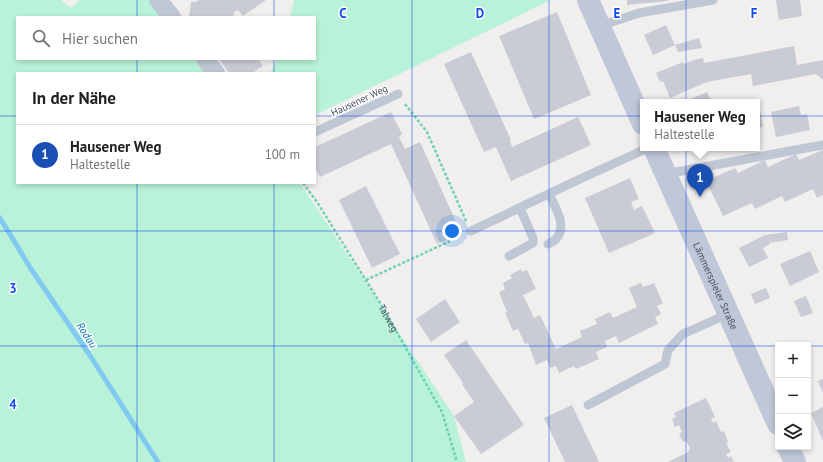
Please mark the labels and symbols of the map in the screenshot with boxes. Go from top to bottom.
text: C [339,5,347,22]
text: D [476,5,484,22]
text: E [614,5,621,22]
text: F [751,5,758,22]
street label: Hausener Weg [329,82,390,119]
pin: 1 [687,164,713,197]
your location [442,221,462,241]
street label: Lämmerspieler Straße [690,240,741,332]
text: 3 [9,280,17,297]
street label: Talweg [375,302,401,334]
water label: Rodau [74,320,101,351]
text: 4 [9,396,17,413]

